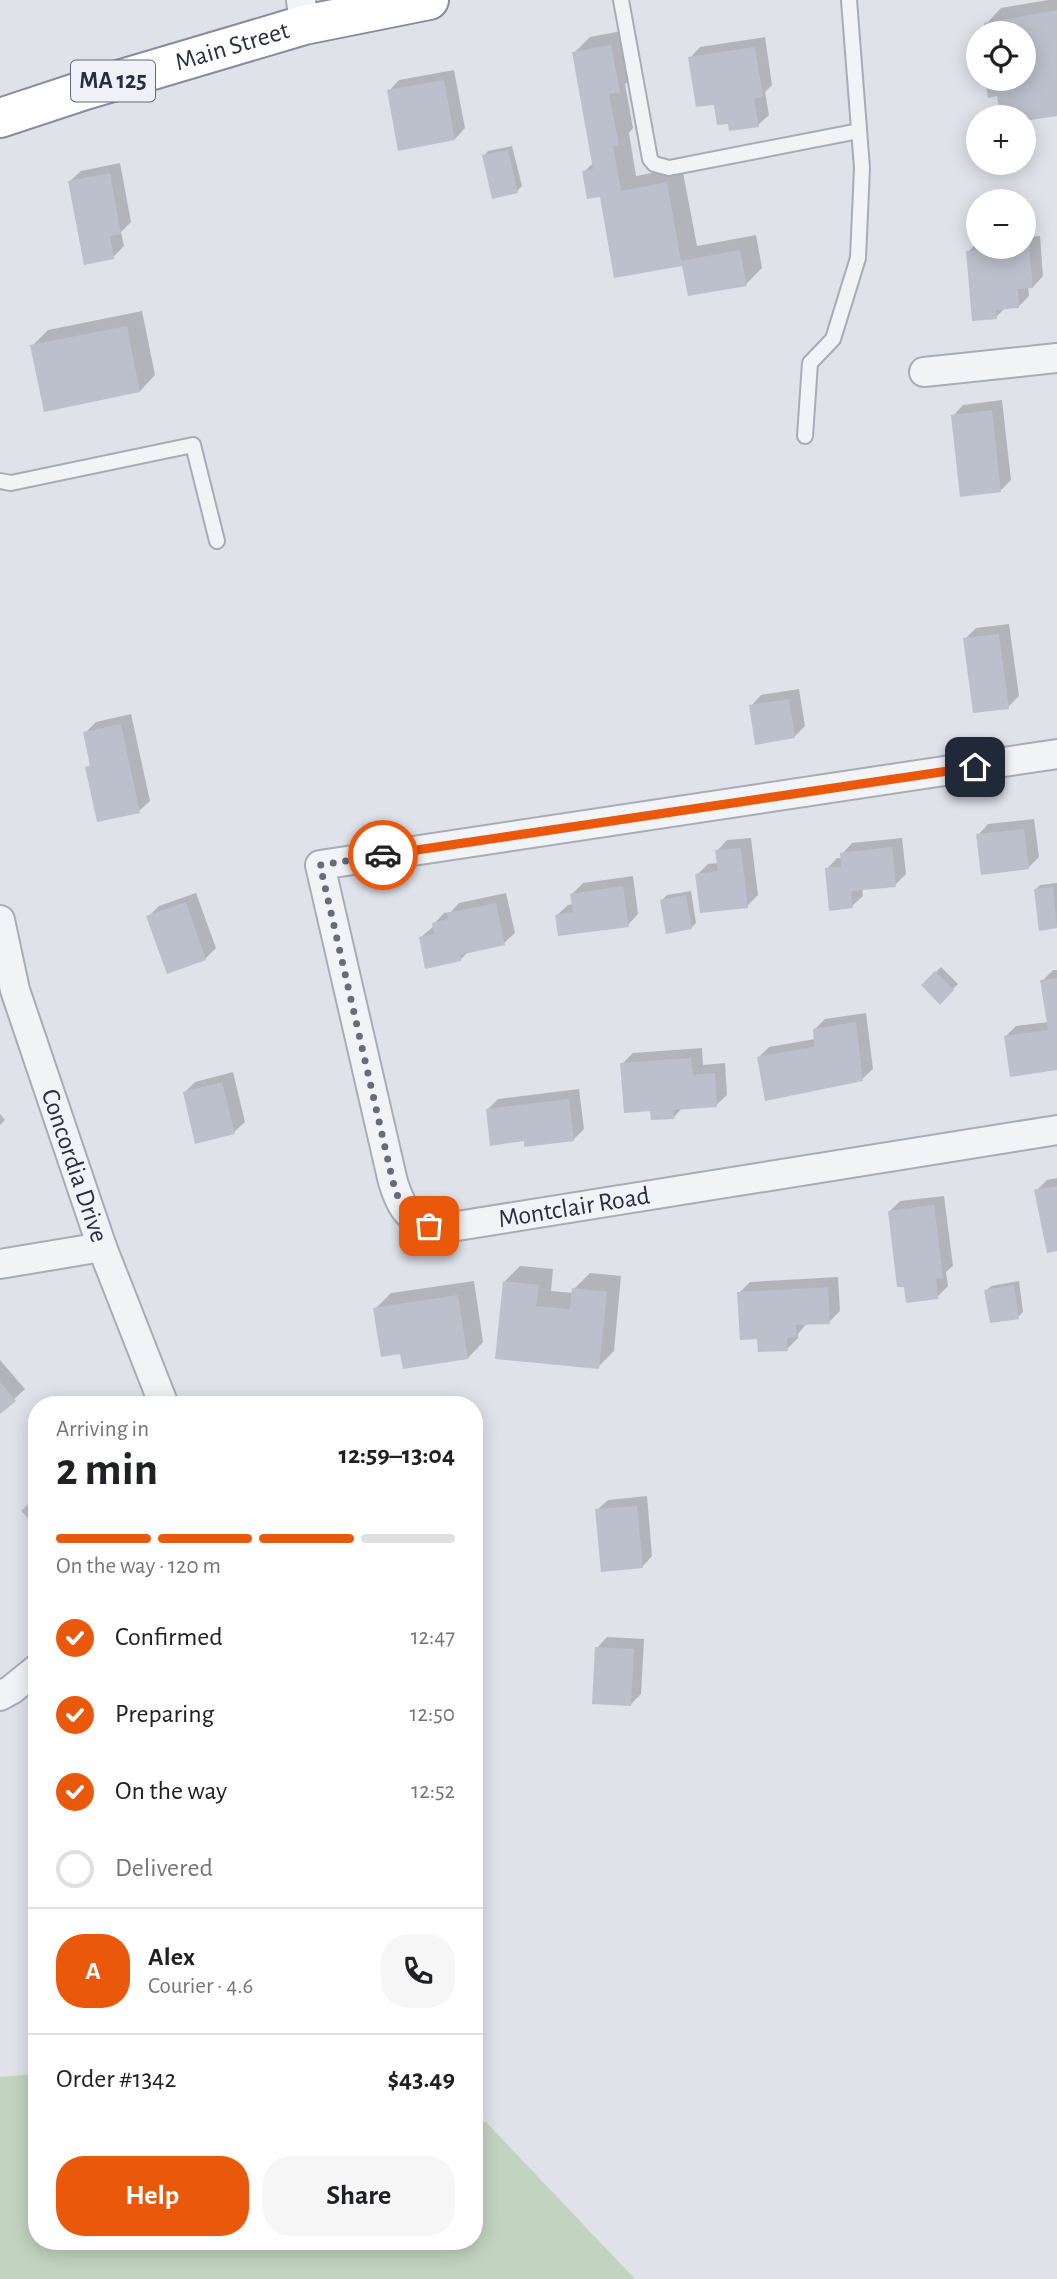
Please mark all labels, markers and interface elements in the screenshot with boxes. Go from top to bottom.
street label: Main Street [172,17,292,76]
map controls [966,21,1036,259]
button: locate [966,21,1036,91]
road number: MA 125 [71,60,155,102]
button: + [966,105,1036,175]
button: − [966,189,1036,259]
pin [945,737,1005,797]
icon: home [956,748,994,786]
courier [348,820,418,890]
icon: car [364,836,402,874]
street label: Concordia Drive [36,1086,112,1246]
street label: Montclair Road [496,1182,652,1232]
pin [399,1196,459,1256]
icon: bag [410,1207,448,1245]
text: Arriving in [56,1418,149,1441]
text: 12:59–13:04 [339,1442,455,1468]
text: 2 min [56,1447,158,1493]
text: On the way · 120 m [56,1555,221,1578]
icon: check [56,1619,94,1657]
text: Confirmed [115,1624,223,1650]
text: 12:47 [411,1626,455,1649]
icon: check [56,1696,94,1734]
text: Preparing [115,1701,214,1727]
text: 12:50 [410,1703,455,1726]
icon: check [56,1773,94,1811]
text: On the way [115,1778,227,1804]
text: 12:52 [411,1780,455,1803]
text: Delivered [115,1855,213,1881]
button: phone [381,1934,455,2008]
text: Alex [148,1944,195,1970]
text: A [85,1958,101,1984]
text: Courier · 4.6 [148,1975,253,1998]
text: Order #1342 [56,2066,176,2092]
text: $43.49 [387,2066,455,2092]
button: Help [56,2156,249,2236]
button: Share [263,2156,455,2236]

